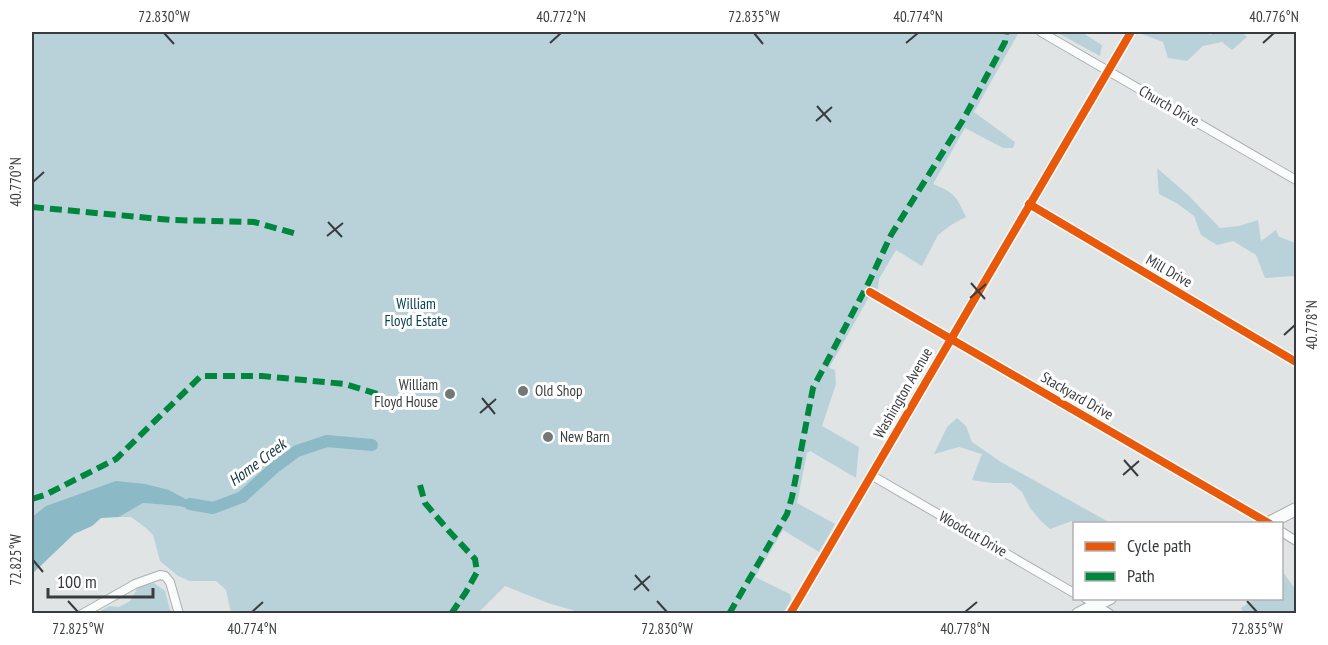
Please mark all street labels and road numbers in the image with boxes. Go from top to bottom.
street label: Church Drive [1136,81,1203,130]
street label: Mill Drive [1143,250,1196,291]
street label: Washington Avenue [869,344,936,441]
street label: Stackyard Drive [1038,367,1117,424]
street label: Woodcut Drive [936,506,1011,561]

